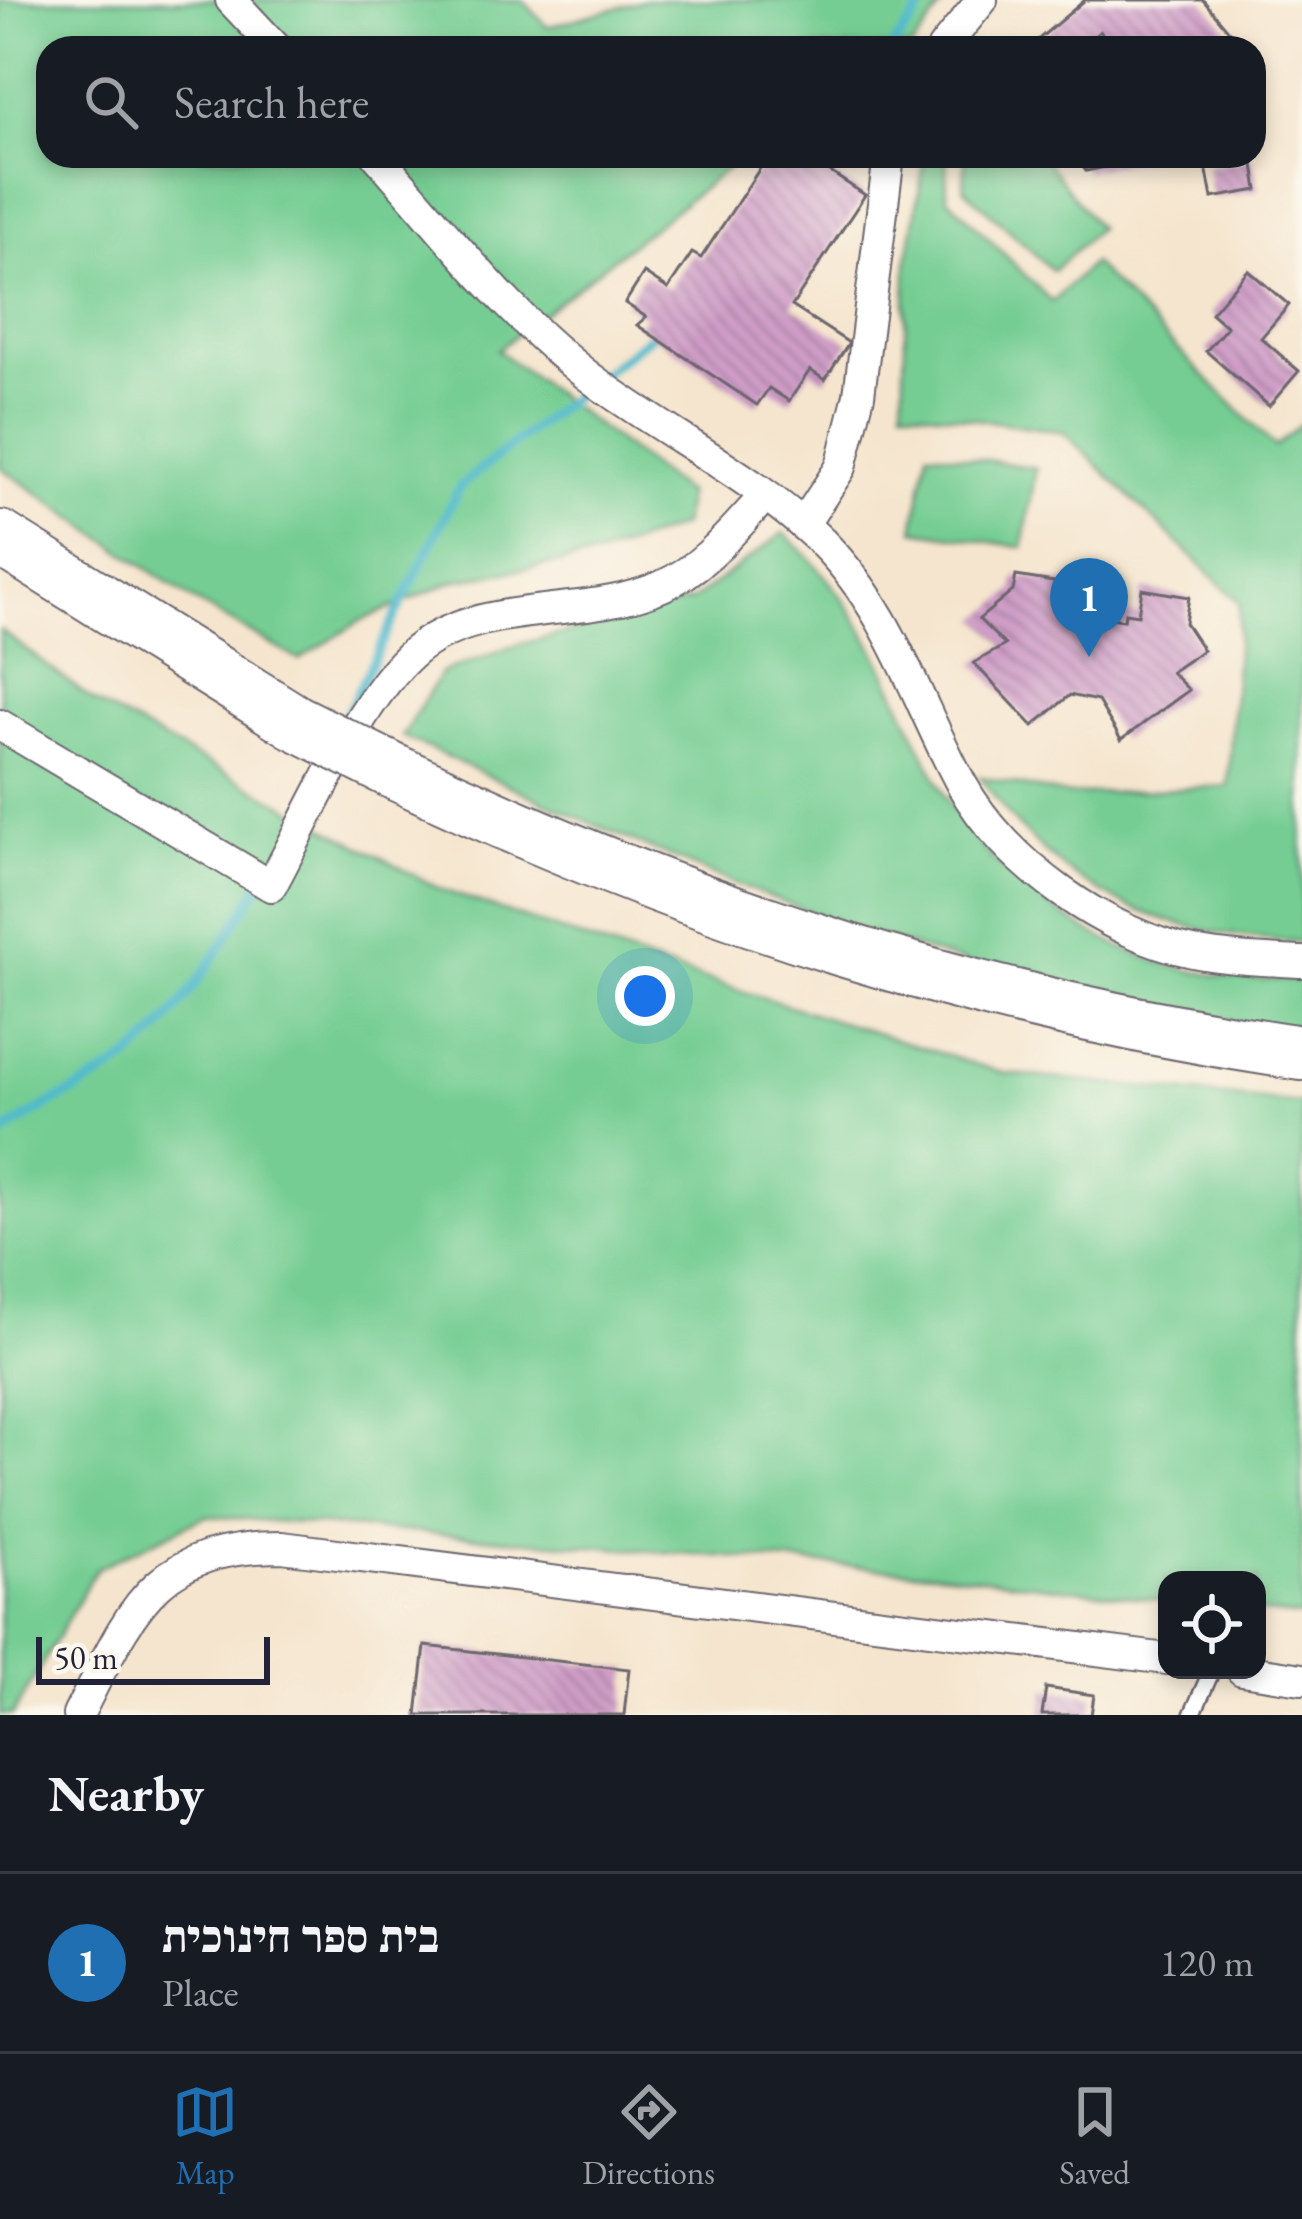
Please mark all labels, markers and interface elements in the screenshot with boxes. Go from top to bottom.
search box [36,36,1266,168]
icon: search [78,69,144,135]
text: Search here [174,73,369,131]
pin: 1 [1050,558,1128,657]
your location [615,966,675,1026]
map controls [1158,1571,1266,1679]
button: locate [1158,1571,1266,1679]
scale bar [36,1631,270,1684]
text: 50 m [54,1636,118,1679]
text: Nearby [48,1760,204,1826]
text: בית ספר חינוכית [162,1907,439,1965]
text: 1 [77,1937,97,1988]
text: 120 m [1160,1937,1254,1988]
text: Place [162,1967,239,2018]
tab: Map [172,2079,238,2194]
tab: Directions [582,2079,715,2194]
tab: Saved [1059,2079,1130,2194]

